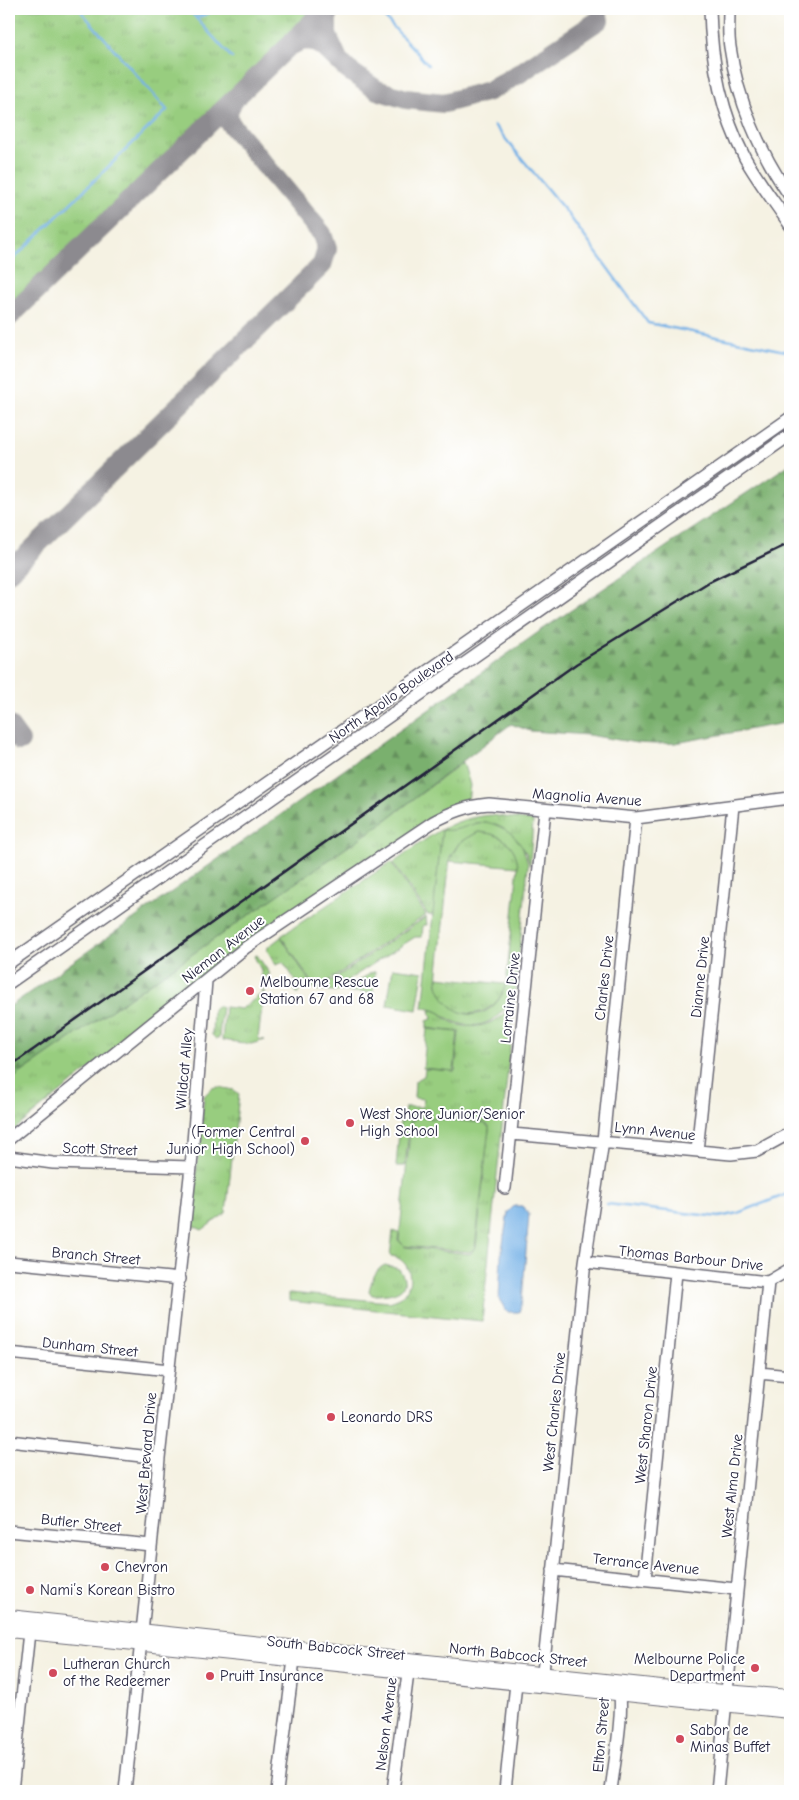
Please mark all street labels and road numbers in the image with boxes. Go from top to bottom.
street label: North Apollo Boulevard [325,647,457,747]
street label: Magnolia Avenue [532,784,643,810]
street label: Nieman Avenue [178,911,268,987]
street label: Charles Drive [591,934,617,1021]
street label: Dianne Drive [687,935,713,1019]
street label: Lorraine Drive [496,951,524,1044]
street label: Wildcat Alley [171,1027,197,1110]
street label: Lynn Avenue [614,1118,697,1144]
street label: Scott Street [62,1139,138,1159]
street label: Thomas Barbour Drive [618,1241,765,1275]
street label: Branch Street [51,1243,142,1269]
street label: Dunham Street [41,1333,139,1361]
street label: West Charles Drive [539,1351,569,1473]
street label: West Sharon Drive [631,1365,661,1485]
street label: West Brevard Drive [132,1391,160,1515]
street label: West Alma Drive [718,1433,746,1539]
street label: Butler Street [40,1510,123,1536]
street label: Terrance Avenue [592,1549,701,1579]
street label: South Babcock Street [266,1632,407,1664]
street label: North Babcock Street [448,1639,588,1671]
street label: Nelson Avenue [371,1676,401,1772]
street label: Elton Street [589,1696,613,1773]

